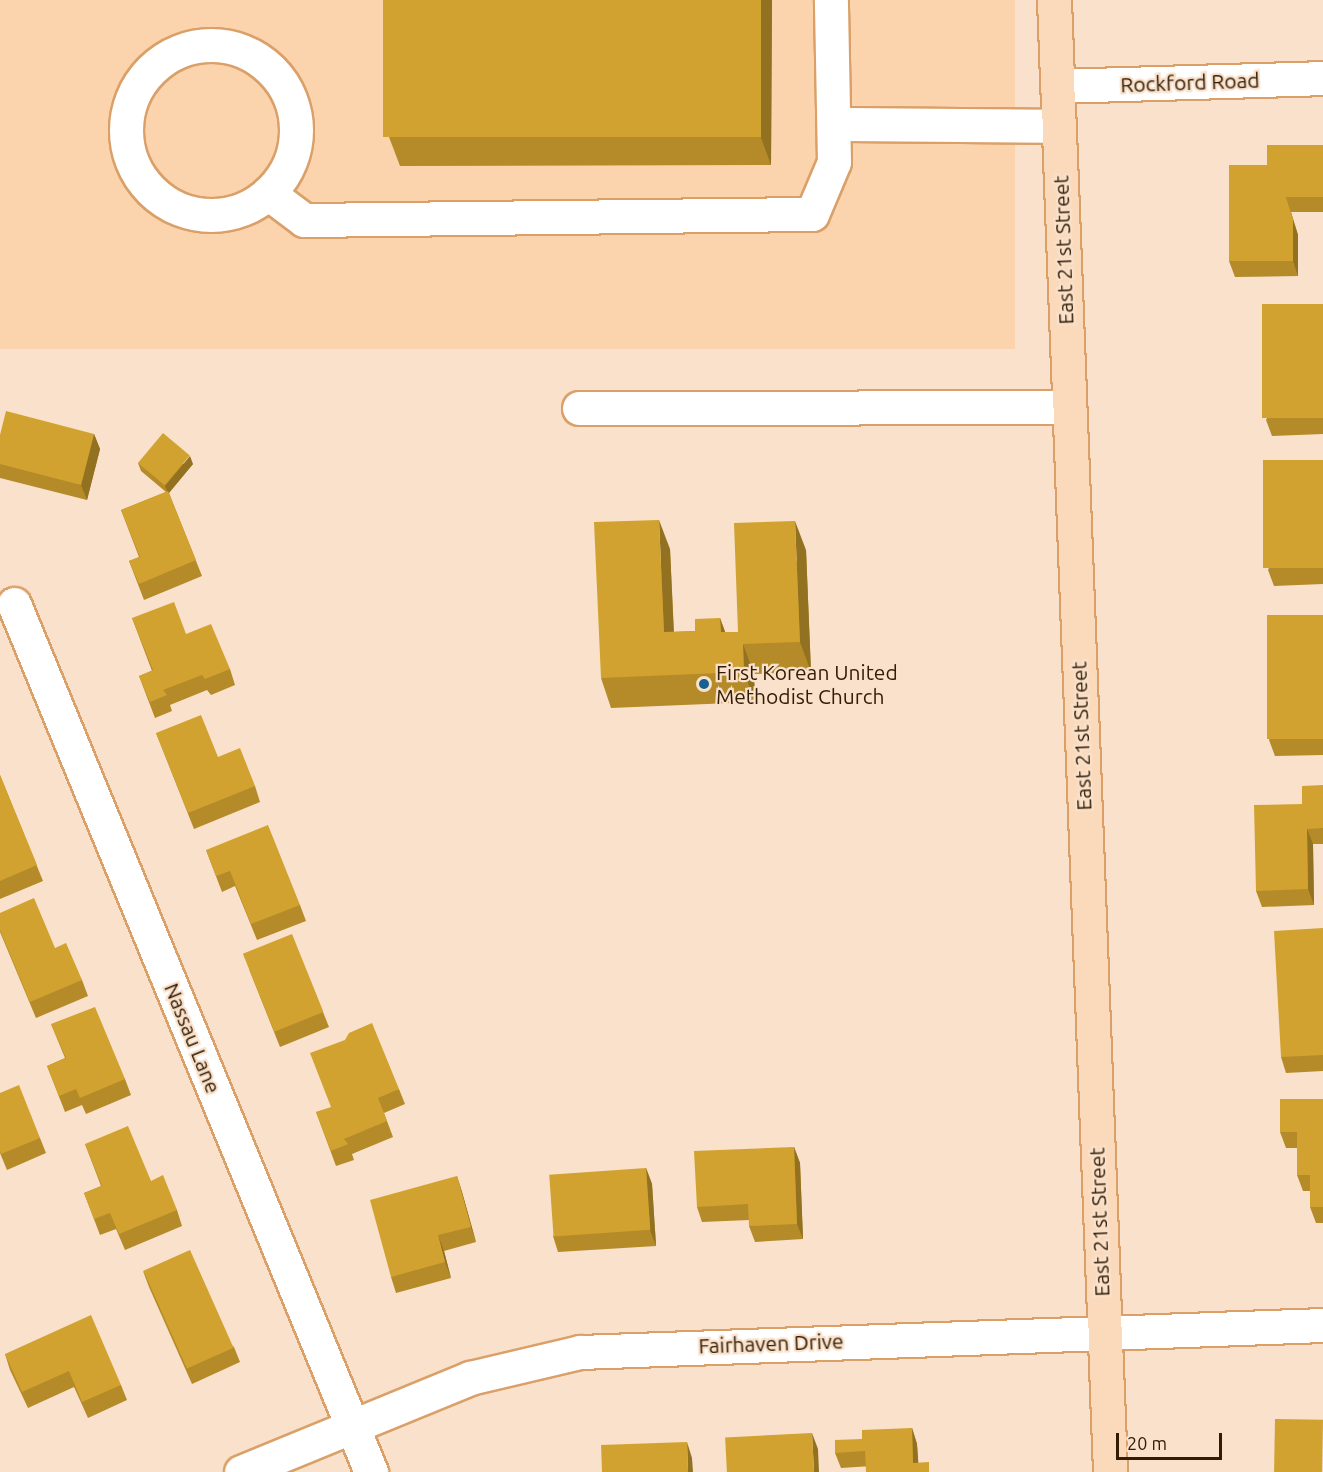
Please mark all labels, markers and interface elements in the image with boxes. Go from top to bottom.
street label: Rockford Road [1120,67,1260,97]
street label: East 21st Street [1048,175,1078,325]
place label: First Korean United Methodist Church [716,659,898,709]
street label: East 21st Street [1066,661,1096,811]
marker: First Korean United Methodist Church [697,677,711,691]
street label: Nassau Lane [159,979,227,1097]
street label: East 21st Street [1084,1147,1114,1297]
street label: Fairhaven Drive [698,1328,844,1358]
scale bar [1119,1421,1226,1459]
text: 20 m [1127,1433,1167,1453]

